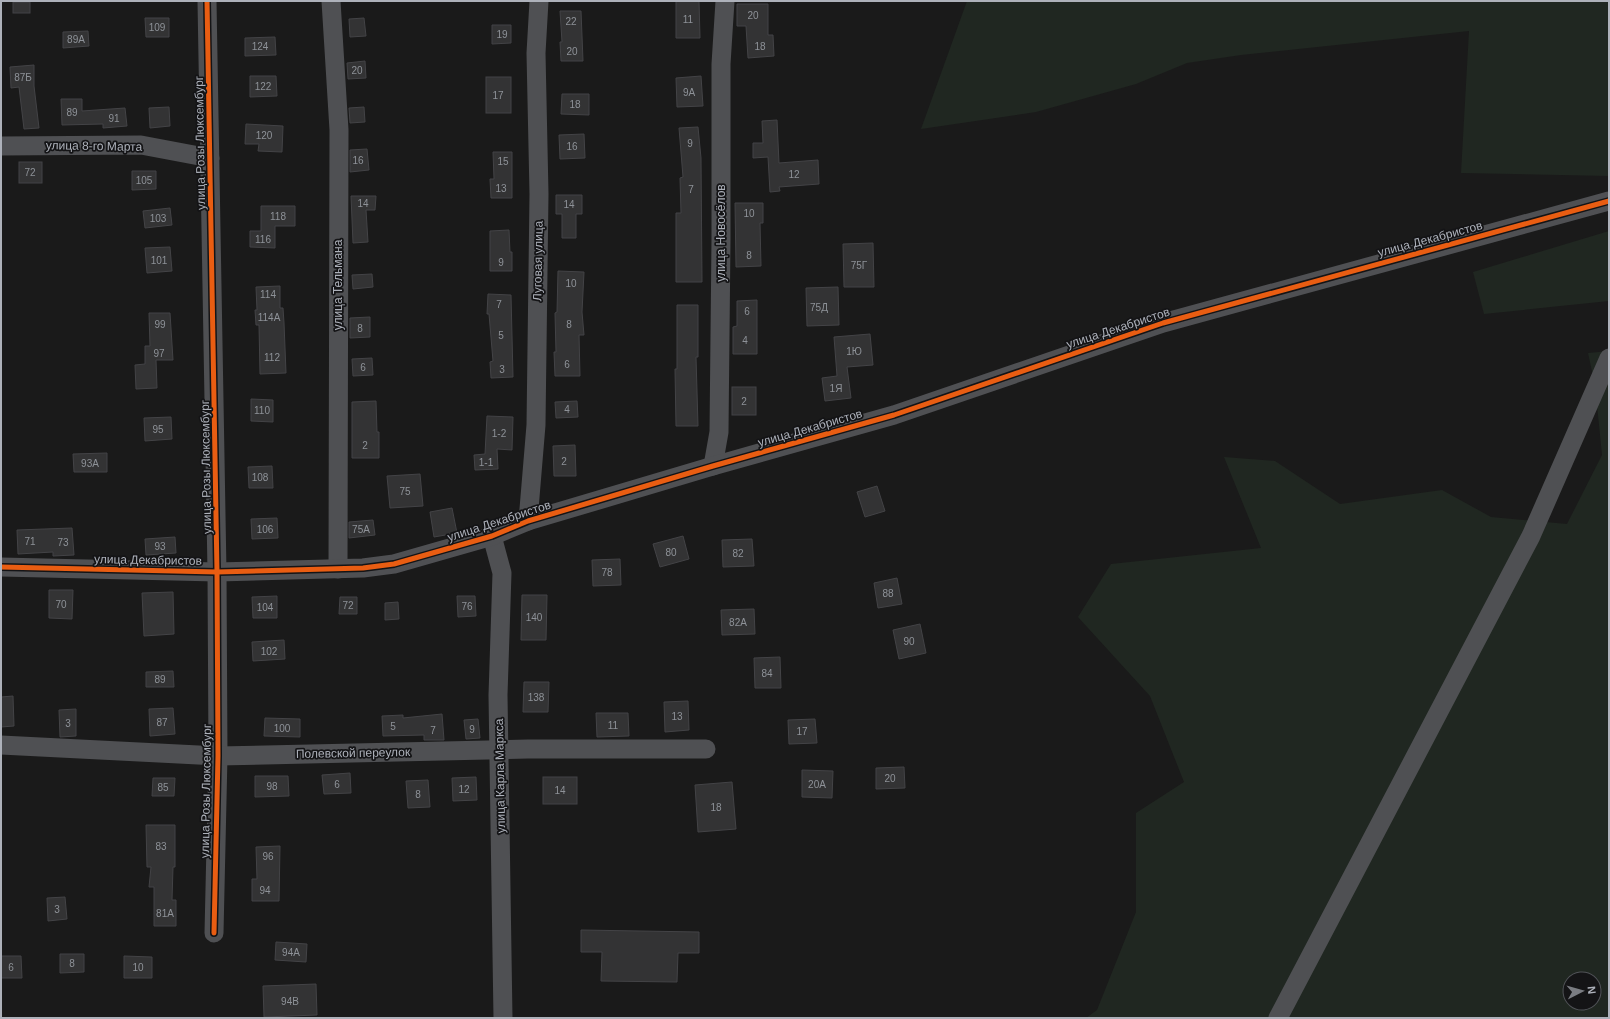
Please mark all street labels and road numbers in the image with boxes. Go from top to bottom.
street label: улица Розы Люксембург [192,75,208,210]
street label: улица 8-го Марта [46,138,143,154]
street label: улица Новосёлов [714,184,728,282]
street label: улица Декабристов [1376,218,1484,260]
street label: Луговая улица [530,220,546,301]
street label: улица Тельмана [331,239,345,330]
street label: улица Декабристов [1064,305,1172,351]
street label: улица Розы Люксембург [198,399,214,534]
street label: улица Декабристов [756,406,864,450]
street label: улица Декабристов [445,498,553,544]
street label: улица Декабристов [94,552,202,568]
street label: улица Карла Маркса [492,718,508,834]
street label: улица Розы Люксембург [198,723,214,858]
street label: Полевской переулок [296,745,411,761]

